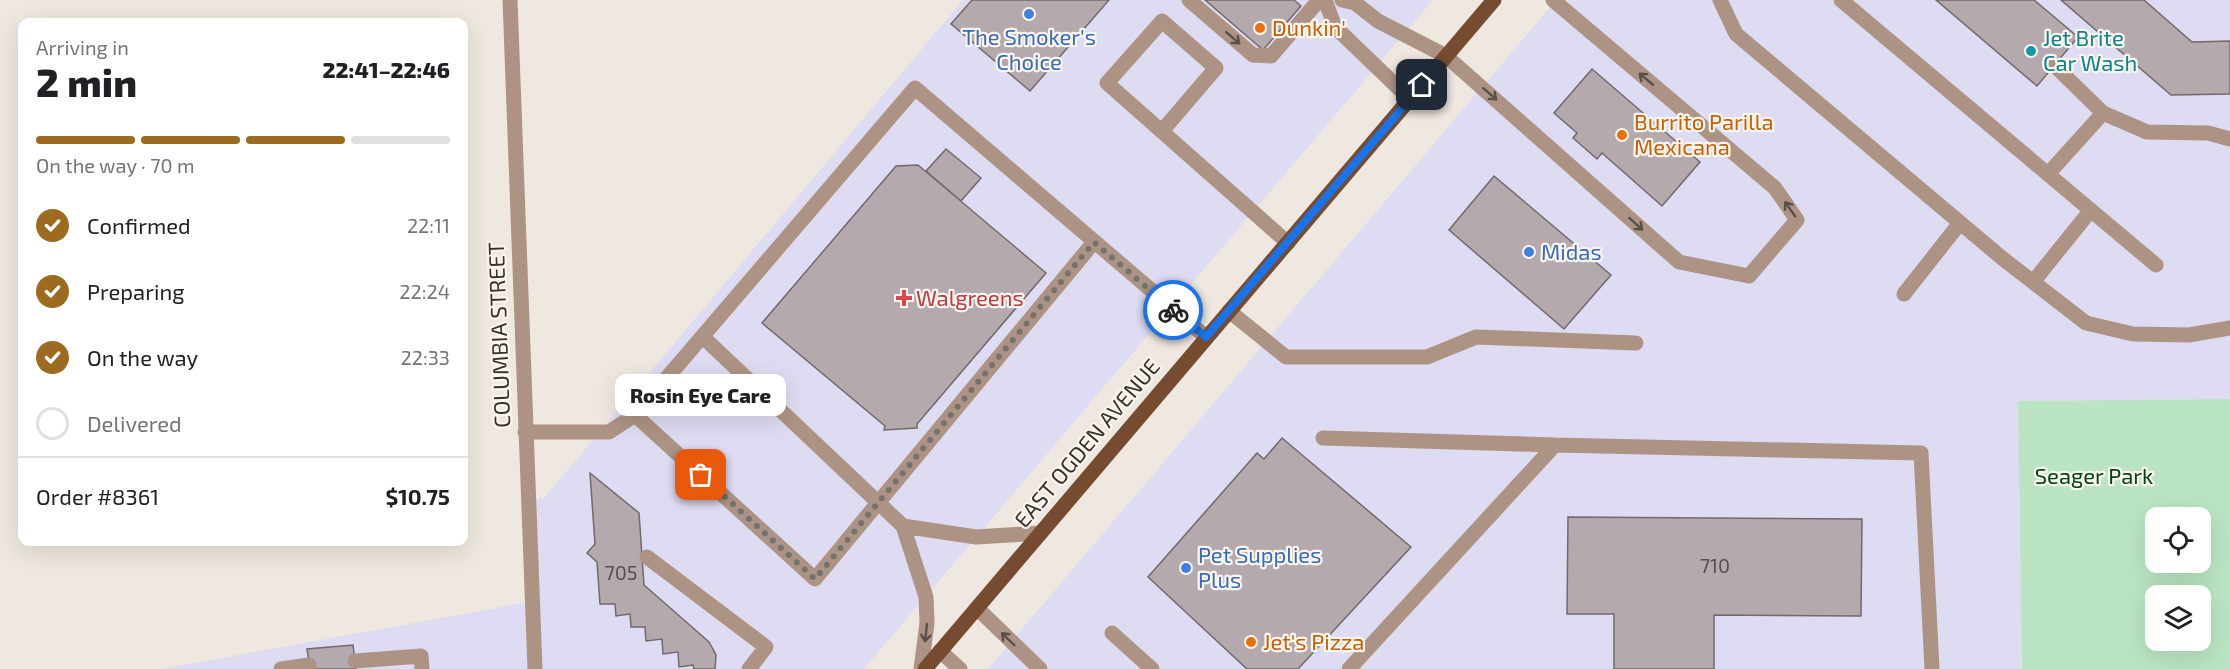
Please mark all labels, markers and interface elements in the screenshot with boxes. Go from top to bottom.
marker: The Smoker's Choice [1022,7,1036,21]
place label: Dunkin' [1272,14,1346,40]
marker: Dunkin' [1253,21,1267,35]
place label: The Smoker's Choice [962,23,1096,74]
place label: Jet Brite Car Wash [2043,24,2137,75]
one-way arrow [1225,31,1240,45]
text: Arriving in [36,35,129,59]
marker: Jet Brite Car Wash [2024,44,2038,58]
text: 22:41–22:46 [323,56,450,82]
text: 2 min [36,58,137,105]
pin [1396,59,1447,110]
icon: home [1405,68,1438,101]
one-way arrow [1639,72,1654,86]
one-way arrow [1482,87,1497,101]
place label: Burrito Parilla Mexicana [1634,108,1773,159]
marker: Burrito Parilla Mexicana [1615,128,1629,142]
text: On the way · 70 m [36,153,195,177]
one-way arrow [1784,202,1796,218]
icon: check [36,209,69,242]
text: Confirmed [87,212,191,238]
text: 22:11 [407,213,450,237]
one-way arrow [1628,217,1643,231]
place label: Midas [1541,238,1602,264]
street label: COLUMBIA STREET [482,242,514,428]
marker: Midas [1522,245,1536,259]
icon: check [36,275,69,308]
text: Preparing [87,278,185,304]
text: 22:24 [399,279,450,303]
courier [1143,280,1203,340]
place label: Walgreens [916,284,1024,310]
marker: Walgreens [897,291,911,305]
icon: bike [1157,294,1190,327]
icon: check [36,341,69,374]
text: On the way [87,344,198,370]
text: 22:33 [401,345,450,369]
street label: EAST OGDEN AVENUE [1008,353,1164,532]
callout: Rosin Eye Care [616,373,786,415]
text: Rosin Eye Care [630,383,771,407]
text: Delivered [87,410,182,436]
pin [675,449,726,500]
icon: bag [684,458,717,491]
park label: Seager Park [2035,462,2153,488]
text: Order #8361 [36,483,159,509]
text: $10.75 [385,483,450,509]
map controls [2145,507,2211,651]
button: locate [2145,507,2211,573]
place label: Pet Supplies Plus [1198,541,1321,592]
house number: 710 [1700,553,1730,577]
house number: 705 [604,560,638,584]
marker: Pet Supplies Plus [1179,561,1193,575]
button: layers [2145,585,2211,651]
one-way arrow [920,623,931,643]
place label: Jet's Pizza [1263,628,1364,654]
one-way arrow [1001,632,1016,646]
marker: Jet's Pizza [1244,635,1258,649]

